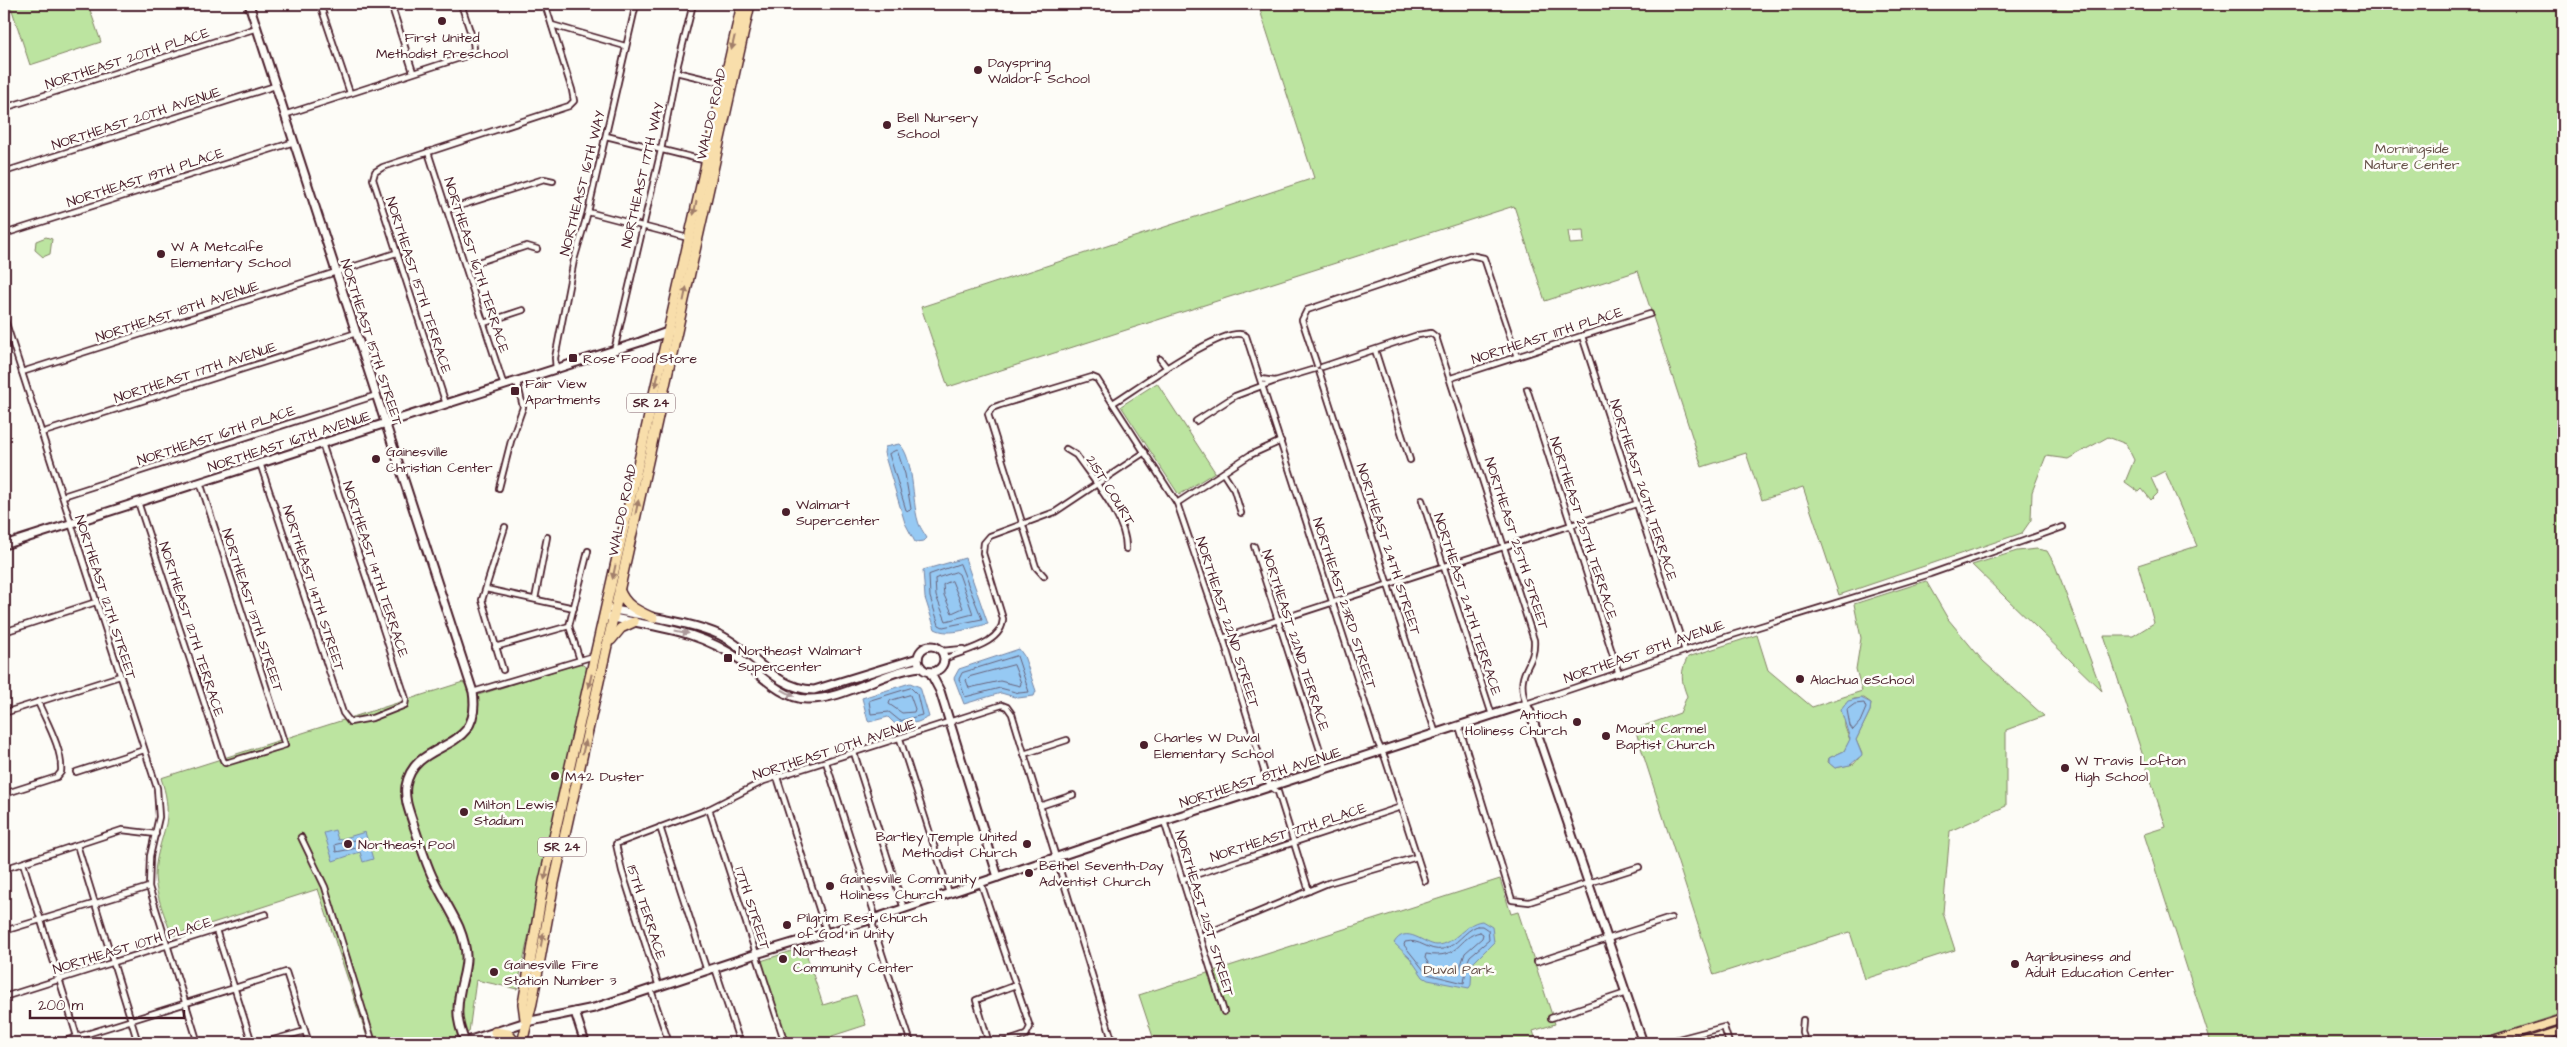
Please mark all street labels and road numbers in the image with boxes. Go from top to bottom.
street label: NORTHEAST 20TH PLACE [43,23,213,95]
street label: WALDO ROAD [692,67,732,162]
street label: NORTHEAST 20TH AVENUE [49,82,224,156]
street label: NORTHEAST 17TH WAY [616,100,670,250]
street label: NORTHEAST 16TH WAY [555,108,611,258]
street label: NORTHEAST 19TH PLACE [64,143,227,213]
street label: NORTHEAST 16TH TERRACE [438,175,514,356]
street label: NORTHEAST 15TH TERRACE [380,194,456,377]
street label: NORTHEAST 15TH STREET [335,257,407,428]
street label: NORTHEAST 18TH AVENUE [93,276,262,348]
street label: NORTHEAST 11TH PLACE [1469,302,1626,370]
street label: NORTHEAST 17TH AVENUE [111,337,280,409]
road number: SR 24 [627,393,675,412]
street label: NORTHEAST 26TH TERRACE [1604,397,1682,584]
street label: NORTHEAST 16TH PLACE [135,401,299,471]
street label: NORTHEAST 16TH AVENUE [205,406,374,478]
street label: NORTHEAST 25TH TERRACE [1544,434,1622,623]
street label: 21ST COURT [1081,452,1140,530]
street label: NORTHEAST 25TH STREET [1479,455,1553,632]
street label: NORTHEAST 24TH STREET [1351,461,1425,638]
street label: WALDO ROAD [603,462,642,558]
street label: NORTHEAST 14TH TERRACE [337,479,413,661]
street label: NORTHEAST 14TH STREET [277,503,349,674]
street label: NORTHEAST 24TH TERRACE [1428,511,1506,699]
street label: NORTHEAST 12TH STREET [69,513,141,682]
street label: NORTHEAST 23RD STREET [1307,515,1381,692]
street label: NORTHEAST 13TH STREET [216,526,288,695]
street label: NORTHEAST 22ND STREET [1190,534,1264,710]
street label: NORTHEAST 12TH TERRACE [153,539,229,720]
street label: NORTHEAST 22ND TERRACE [1256,547,1334,734]
street label: NORTHEAST 8TH AVENUE [1561,615,1728,689]
street label: NORTHEAST 10TH AVENUE [750,714,919,786]
street label: NORTHEAST 8TH AVENUE [1177,742,1344,814]
street label: NORTHEAST 7TH PLACE [1208,798,1370,868]
street label: NORTHEAST 21ST STREET [1169,828,1239,999]
road number: SR 24 [538,838,586,856]
street label: 15TH TERRACE [621,862,671,963]
street label: 17TH STREET [729,864,775,953]
street label: NORTHEAST 10TH PLACE [50,912,215,980]

